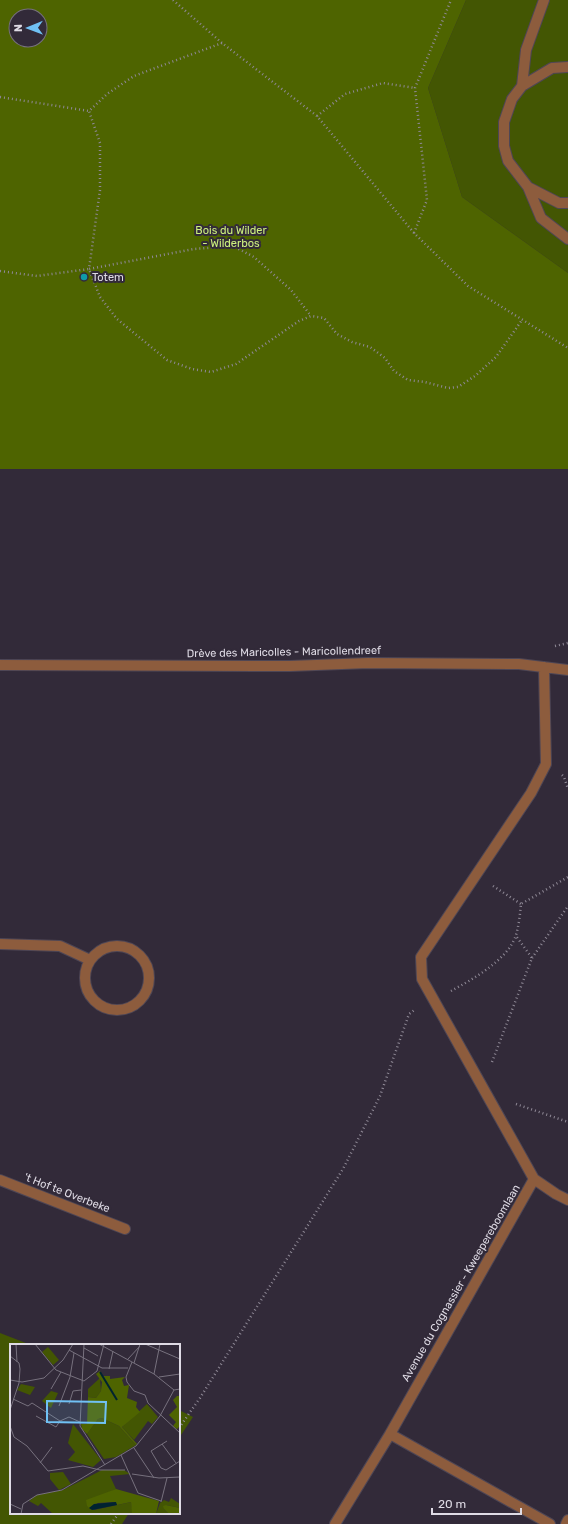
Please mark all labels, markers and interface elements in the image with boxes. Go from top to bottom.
north arrow [8,8,48,48]
text: N [12,24,25,32]
park label: Bois du Wilder - Wilderbos [195,224,267,250]
place label: Totem [92,271,124,284]
marker: Totem [79,272,89,282]
street label: Drève des Maricolles - Maricollendreef [187,644,382,660]
street label: 't Hof te Overbeke [22,1171,112,1215]
street label: Avenue du Cognassier - Kweepereboomlaan [399,1182,523,1384]
inset map [10,1344,180,1514]
scale bar [432,1490,521,1516]
text: 20 m [438,1497,466,1511]

